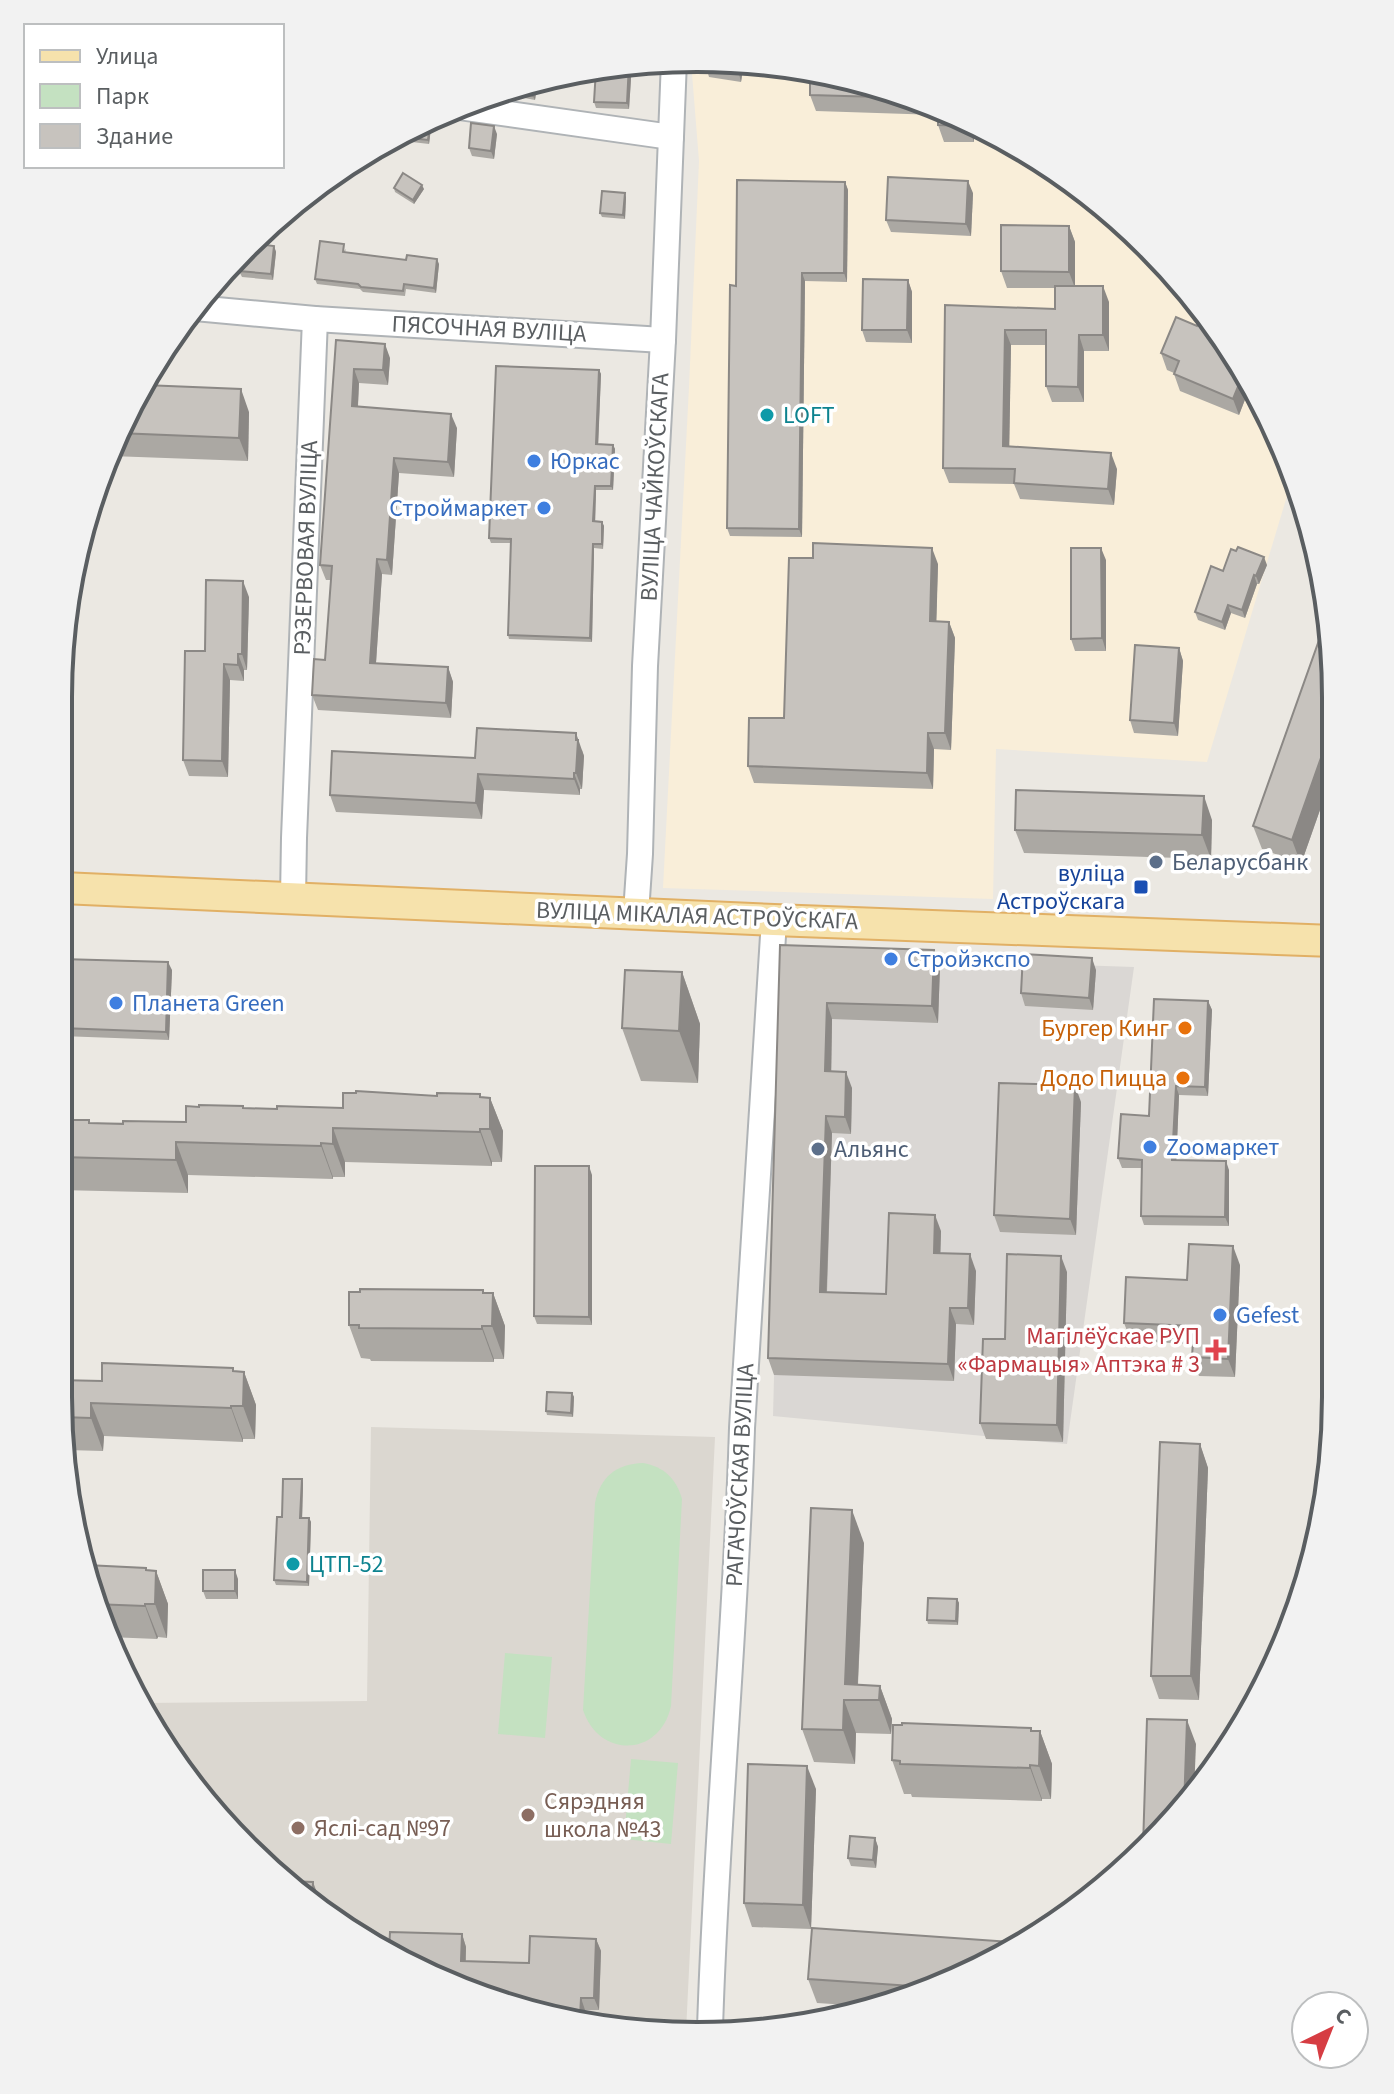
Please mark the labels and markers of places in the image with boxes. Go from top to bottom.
place label: LOFT [783,398,835,433]
marker: LOFT [758,406,776,424]
place label: Юркас [550,444,620,479]
marker: Юркас [525,452,543,470]
place label: Строймаркет [389,491,528,526]
marker: Строймаркет [535,499,553,517]
place label: Беларусбанк [1172,845,1308,880]
marker: Беларусбанк [1147,853,1165,871]
place label: вуліца Астроўскага [997,856,1125,919]
marker: вуліца Астроўскага [1132,878,1150,896]
place label: Стройэкспо [907,942,1031,977]
marker: Стройэкспо [882,950,900,968]
place label: Планета Green [132,986,285,1021]
marker: Планета Green [107,994,125,1012]
place label: Бургер Кинг [1041,1011,1169,1046]
marker: Бургер Кинг [1176,1019,1194,1037]
place label: Додо Пицца [1040,1061,1167,1096]
marker: Додо Пицца [1174,1069,1192,1087]
place label: Zooмаркет [1166,1130,1279,1165]
place label: Альянс [834,1132,909,1167]
marker: Zooмаркет [1141,1138,1159,1156]
marker: Альянс [809,1140,827,1158]
place label: Gefest [1236,1298,1299,1333]
marker: Gefest [1211,1306,1229,1324]
place label: Магілёўскае РУП «Фармацыя» Аптэка # 3 [958,1319,1200,1382]
marker: Магілёўскае РУП «Фармацыя» Аптэка # 3 [1207,1341,1225,1359]
place label: ЦТП-52 [309,1547,384,1582]
marker: ЦТП-52 [284,1555,302,1573]
place label: Сярэдняя школа №43 [544,1784,661,1847]
marker: Сярэдняя школа №43 [519,1806,537,1824]
place label: Яслі-сад №97 [314,1811,451,1846]
marker: Яслі-сад №97 [289,1819,307,1837]

